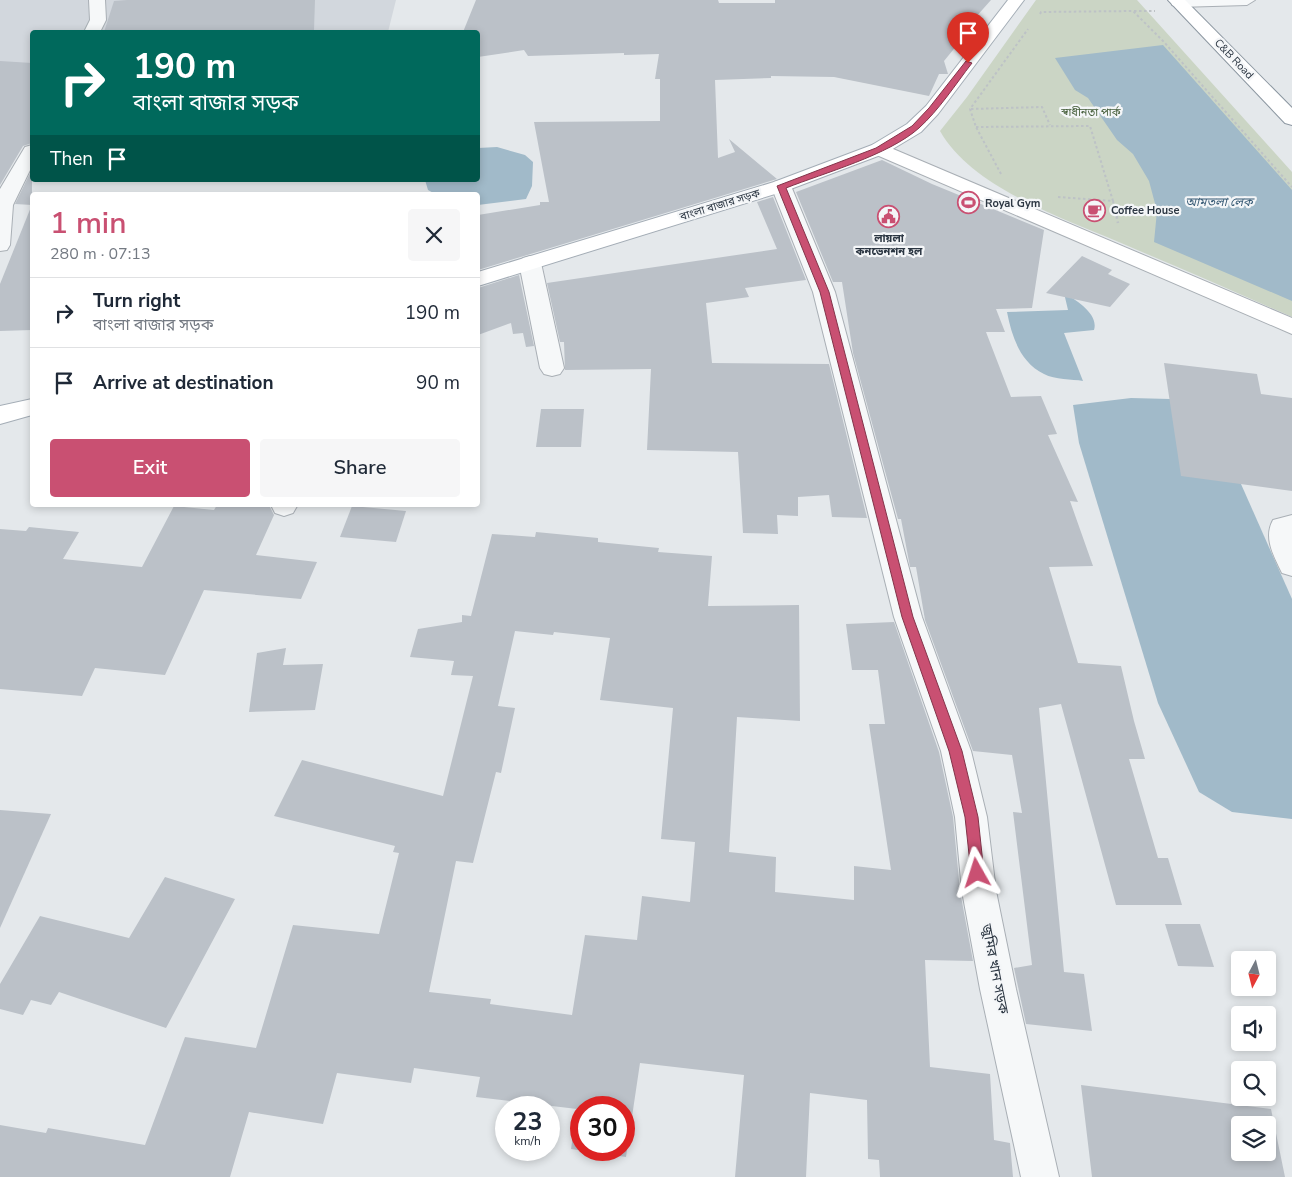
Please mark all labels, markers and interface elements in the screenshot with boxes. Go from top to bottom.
pin [947,12,989,63]
icon: arrive [954,19,982,47]
street label: C&B Road [1211,36,1257,82]
text: 190 m [133,43,236,90]
icon: right [50,50,115,115]
text: বাংলা বাজার সড়ক [133,88,299,118]
park label: স্বাধীনতা পার্ক [1060,105,1121,120]
icon: arrive [103,145,131,173]
text: Then [50,146,93,172]
street label: বাংলা বাজার সড়ক [677,186,762,225]
sports icon: Royal Gym [957,191,981,215]
water label: আমতলা লেক [1185,194,1255,210]
place label: Royal Gym [985,196,1040,211]
cafe icon: Coffee House [1083,198,1107,222]
text: 1 min [50,203,126,244]
place label: Coffee House [1111,203,1179,218]
public building icon: লায়লা কনভেনশন হল [877,205,901,229]
button: close [408,209,460,261]
place label: লায়লা কনভেনশন হল [855,231,923,259]
text: 280 m · 07:13 [50,243,151,265]
text: Turn right [93,288,180,314]
icon: right [50,299,78,327]
text: 190 m [405,300,460,326]
text: বাংলা বাজার সড়ক [93,314,214,336]
icon: arrive [50,369,78,397]
text: Arrive at destination [93,370,274,396]
text: 90 m [416,370,460,396]
button: Exit [50,439,250,497]
button: Share [260,439,460,497]
position arrow [950,846,1002,898]
street label: জুমির খান সড়ক [977,921,1013,1016]
north arrow [1231,951,1276,996]
map controls [1231,951,1276,1161]
button: sound [1231,1006,1276,1051]
button: search [1231,1061,1276,1106]
speed limit sign: 30 [570,1096,635,1161]
text: 23 [512,1105,543,1139]
button: layers [1231,1116,1276,1161]
text: km/h [514,1133,541,1149]

